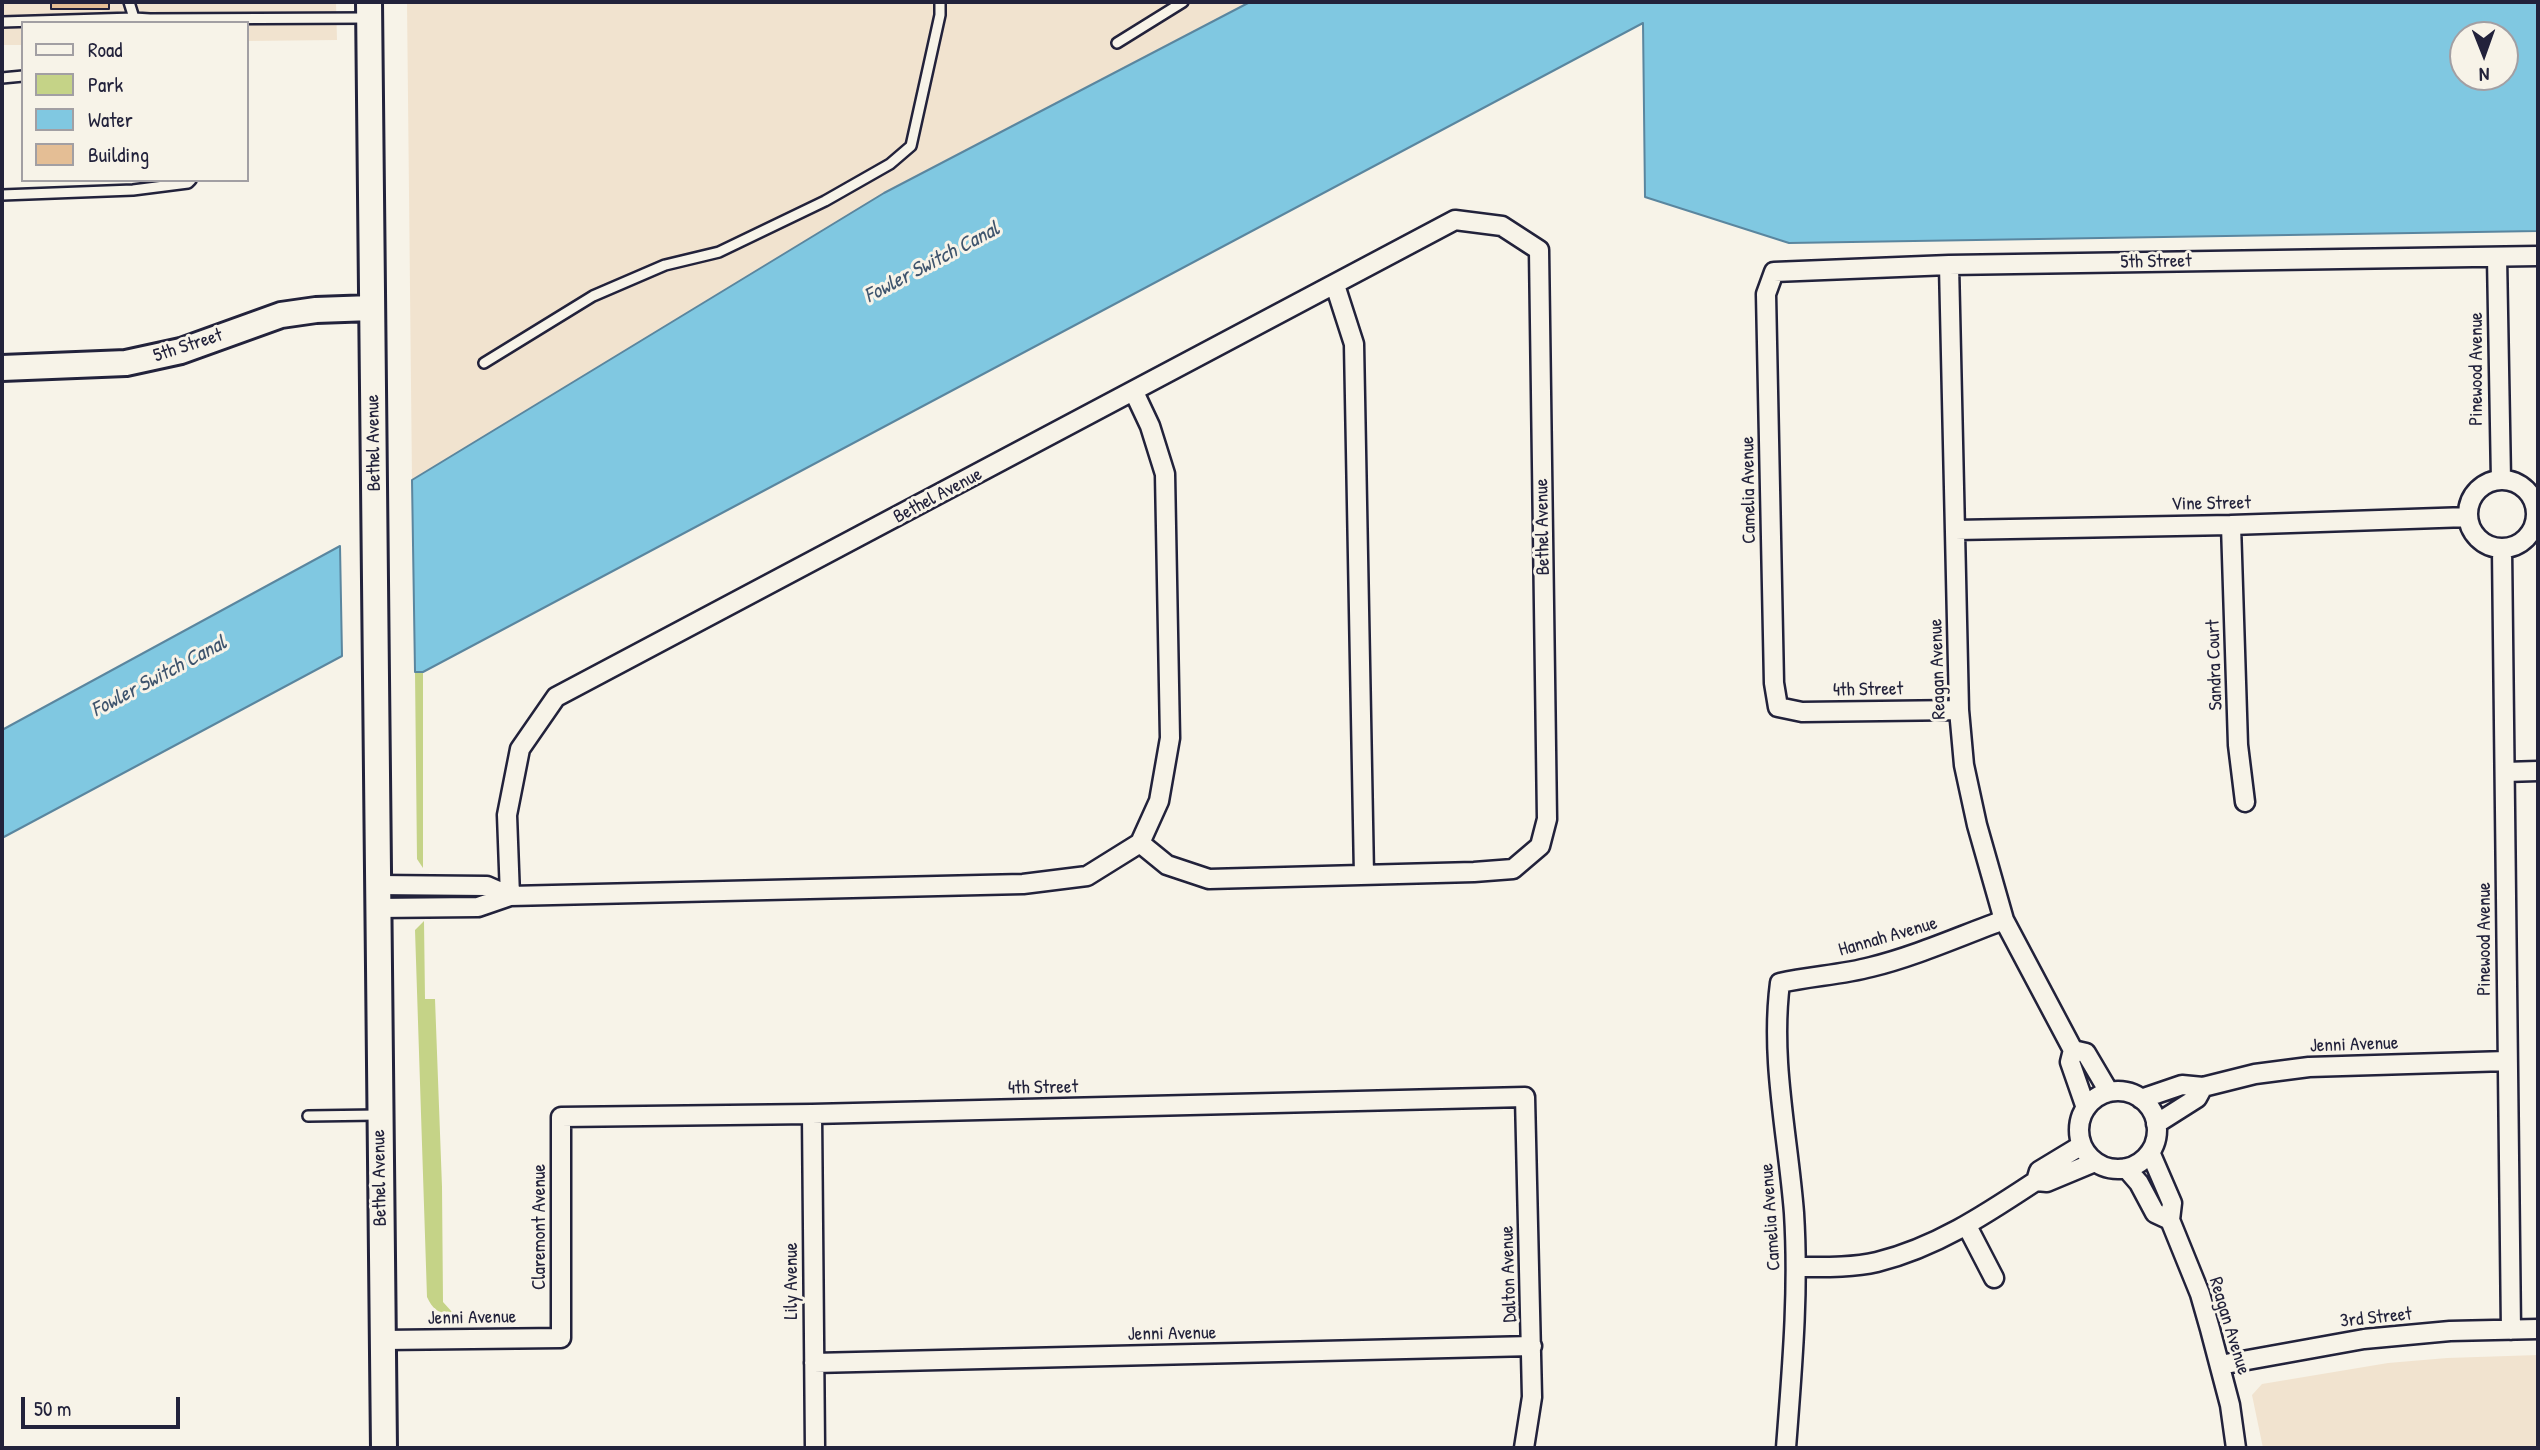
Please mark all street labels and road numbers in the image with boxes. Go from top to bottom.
street label: 5th Street [2120,250,2192,274]
street label: Pinewood Avenue [2466,312,2488,426]
street label: 5th Street [151,324,225,368]
street label: Bethel Avenue [362,394,386,492]
street label: Camelia Avenue [1737,436,1761,544]
street label: Bethel Avenue [890,463,986,529]
street label: Bethel Avenue [1531,478,1555,576]
street label: Vine Street [2171,492,2251,516]
street label: Reagan Avenue [1925,618,1951,720]
street label: Sandra Court [2202,619,2228,711]
street label: 4th Street [1833,678,1903,702]
street label: Pinewood Avenue [2474,882,2496,996]
street label: Hannah Avenue [1836,912,1940,962]
street label: Jenni Avenue [2309,1032,2399,1058]
street label: 4th Street [1008,1076,1078,1100]
street label: Bethel Avenue [368,1129,392,1227]
street label: Camelia Avenue [1756,1163,1786,1271]
street label: Claremont Avenue [529,1164,551,1290]
street label: Dalton Avenue [1496,1225,1522,1323]
street label: Lily Avenue [781,1243,803,1319]
street label: Reagan Avenue [2203,1275,2255,1377]
street label: 3rd Street [2339,1303,2413,1333]
street label: Jenni Avenue [428,1306,516,1330]
street label: Jenni Avenue [1128,1322,1216,1346]

